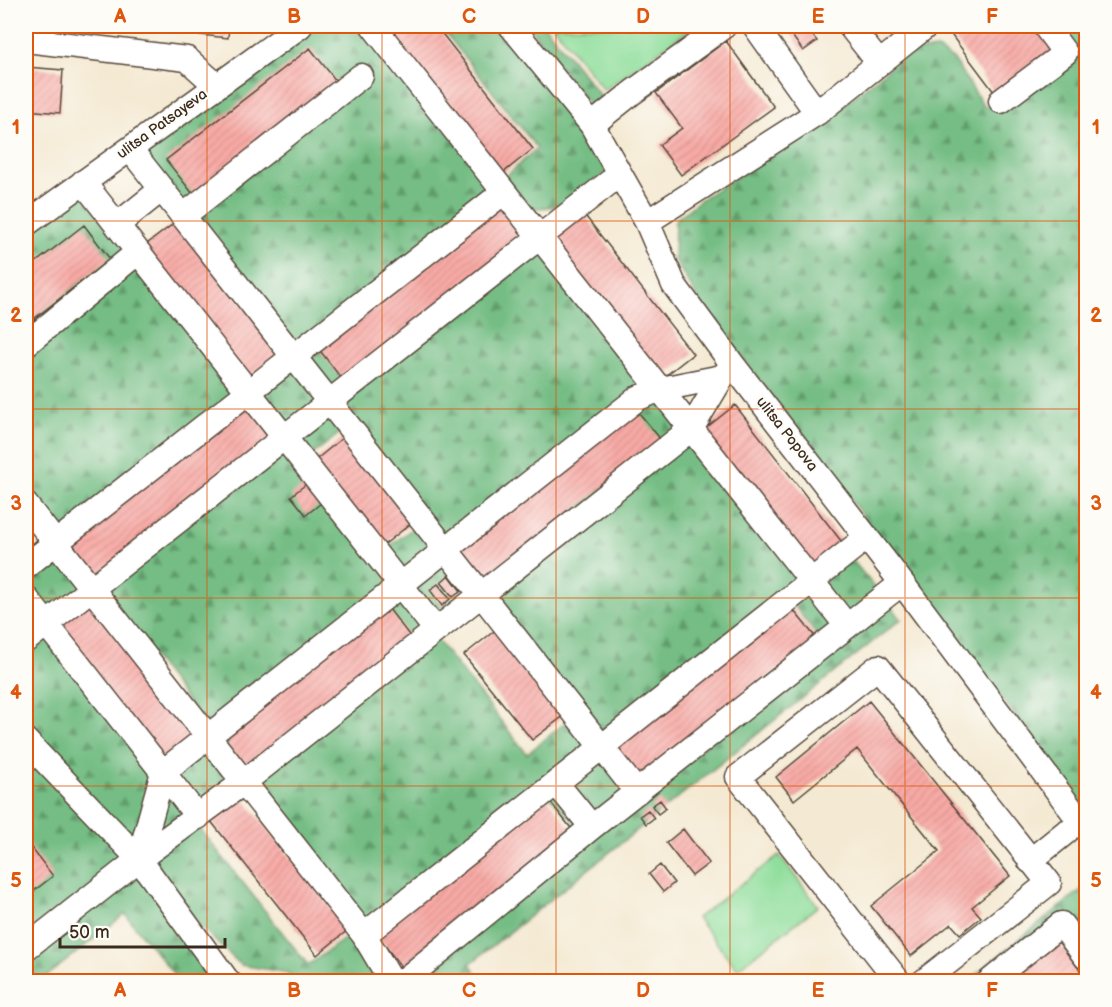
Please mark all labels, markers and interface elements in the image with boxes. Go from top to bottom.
text: A [113,5,127,29]
text: B [287,5,301,29]
text: C [462,5,476,29]
text: D [636,5,650,29]
text: E [812,5,825,29]
text: F [986,5,998,29]
street label: ulitsa Patsayeva [113,85,211,163]
text: 1 [12,116,20,140]
text: 1 [1092,116,1100,140]
text: 2 [10,304,22,328]
text: 2 [1090,304,1102,328]
street label: ulitsa Popova [752,393,822,475]
text: 3 [10,492,22,516]
text: 3 [1090,492,1102,516]
text: 4 [10,681,22,705]
text: 4 [1090,681,1102,705]
text: 5 [10,869,22,893]
text: 5 [1090,869,1102,893]
scale bar [60,911,225,949]
text: 50 m [69,922,110,943]
text: A [113,979,127,1003]
text: B [287,979,301,1003]
text: C [462,979,476,1003]
text: D [636,979,650,1003]
text: E [812,979,825,1003]
text: F [986,979,998,1003]

